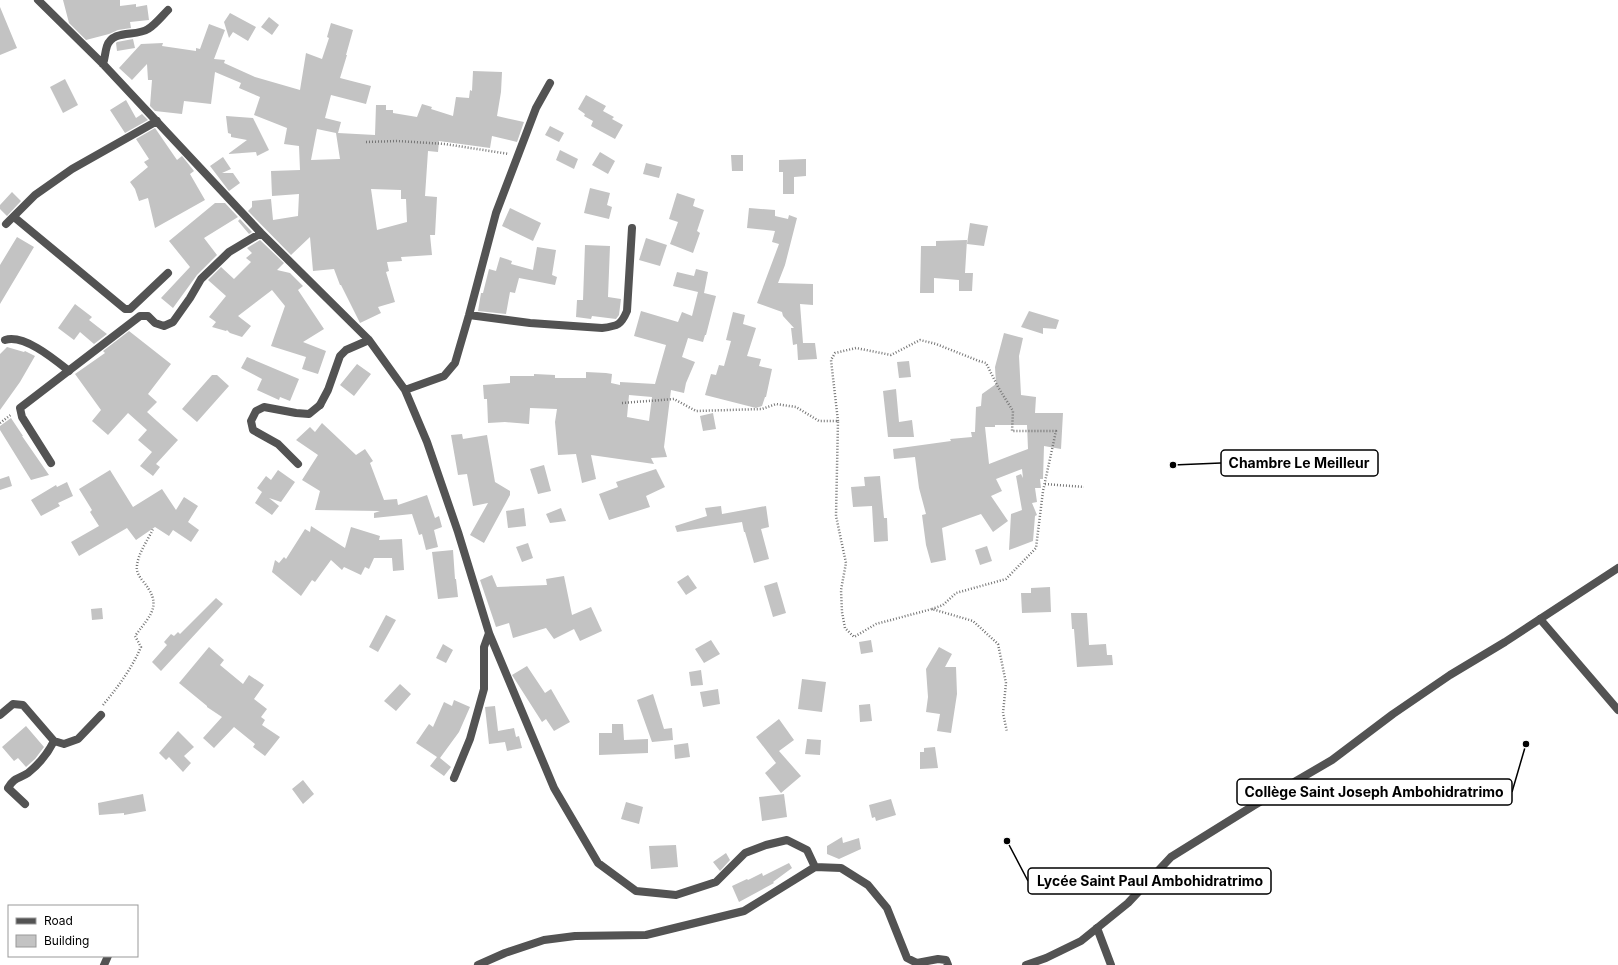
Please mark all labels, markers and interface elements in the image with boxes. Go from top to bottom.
callout: Chambre Le Meilleur [1221,450,1378,476]
text: Chambre Le Meilleur [1229,454,1370,471]
callout: Collège Saint Joseph Ambohidratrimo [1237,779,1512,805]
text: Collège Saint Joseph Ambohidratrimo [1244,783,1504,800]
callout: Lycée Saint Paul Ambohidratrimo [1028,868,1271,894]
text: Lycée Saint Paul Ambohidratrimo [1037,872,1263,889]
legend [8,905,138,957]
text: Road [44,913,73,928]
text: Building [44,933,89,948]

